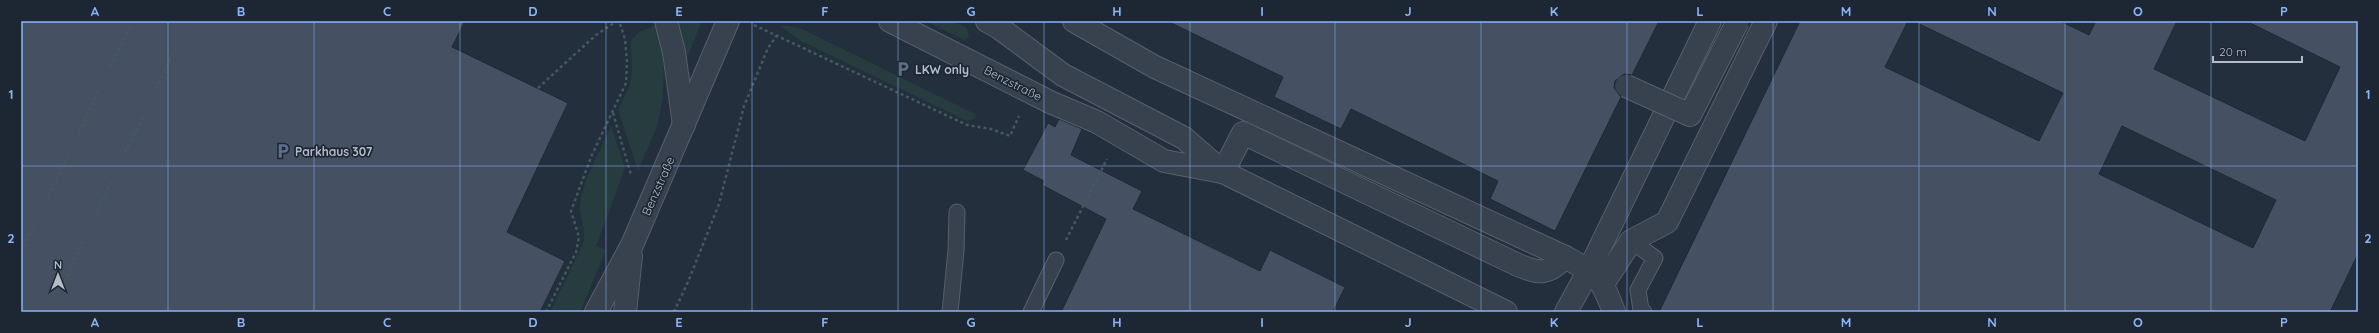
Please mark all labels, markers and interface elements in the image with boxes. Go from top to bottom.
text: A [91,3,100,19]
text: B [237,3,245,19]
text: C [383,3,391,19]
text: D [528,3,538,19]
text: E [675,3,683,19]
text: F [821,3,829,19]
text: G [966,3,976,19]
text: H [1112,3,1122,19]
text: I [1260,3,1264,19]
text: J [1404,3,1412,19]
text: K [1550,3,1559,19]
text: L [1696,3,1704,19]
text: M [1841,3,1851,19]
text: N [1987,3,1997,19]
text: O [2133,3,2143,19]
text: P [2280,3,2288,19]
scale bar [2213,38,2302,64]
text: 20 m [2219,44,2247,59]
parking icon: LKW only [894,60,912,78]
place label: LKW only [915,62,969,77]
street label: Benzstraße [982,62,1045,104]
text: 1 [8,86,14,102]
text: 1 [2365,86,2371,102]
parking icon: Parkhaus 307 [274,142,292,160]
place label: Parkhaus 307 [295,144,373,159]
street label: Benzstraße [638,154,678,218]
text: 2 [7,230,15,246]
text: 2 [2364,230,2372,246]
north arrow [38,255,78,295]
text: N [54,258,62,272]
text: A [91,314,100,330]
text: B [237,314,245,330]
text: C [383,314,391,330]
text: D [528,314,538,330]
text: E [675,314,683,330]
text: F [821,314,829,330]
text: G [966,314,976,330]
text: H [1112,314,1122,330]
text: I [1260,314,1264,330]
text: J [1404,314,1412,330]
text: K [1550,314,1559,330]
text: L [1696,314,1704,330]
text: M [1841,314,1851,330]
text: N [1987,314,1997,330]
text: O [2133,314,2143,330]
text: P [2280,314,2288,330]

